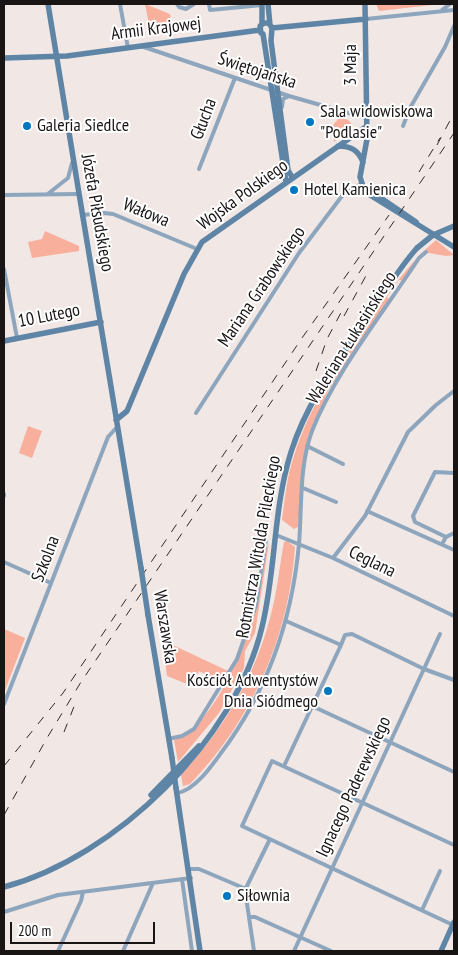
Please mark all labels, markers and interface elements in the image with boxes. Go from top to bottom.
street label: Armii Krajowej [110,13,202,45]
street label: 3 Maja [340,44,362,86]
street label: Świętojańska [215,48,299,94]
street label: Głucha [186,95,222,143]
place label: Sala widowiskowa "Podlasie" [320,101,433,144]
place label: Galeria Siedlce [37,115,129,137]
marker: Sala widowiskowa "Podlasie" [304,116,316,128]
marker: Galeria Siedlce [21,120,33,132]
street label: Józefa Piłsudskiego [76,153,118,273]
street label: Wojska Polskiego [194,155,292,235]
place label: Hotel Kamienica [304,179,406,201]
marker: Hotel Kamienica [288,184,300,196]
street label: Wałowa [120,194,172,232]
street label: Mariana Grabowskiego [214,223,310,351]
street label: Waleriana Łukasińskiego [303,268,401,408]
street label: 10 Lutego [16,299,82,333]
street label: Rotmistrza Witolda Pileckiego [232,454,286,640]
street label: Szkolna [27,533,65,585]
street label: Ceglana [345,541,399,583]
street label: Warszawska [149,589,181,665]
place label: Kościół Adwentystów Dnia Siódmego [187,670,318,712]
marker: Kościół Adwentystów Dnia Siódmego [322,685,334,697]
street label: Ignacego Paderewskiego [312,713,396,861]
place label: Siłownia [237,885,290,907]
marker: Siłownia [221,890,233,902]
scale bar [12,912,158,944]
text: 200 m [18,921,51,940]

